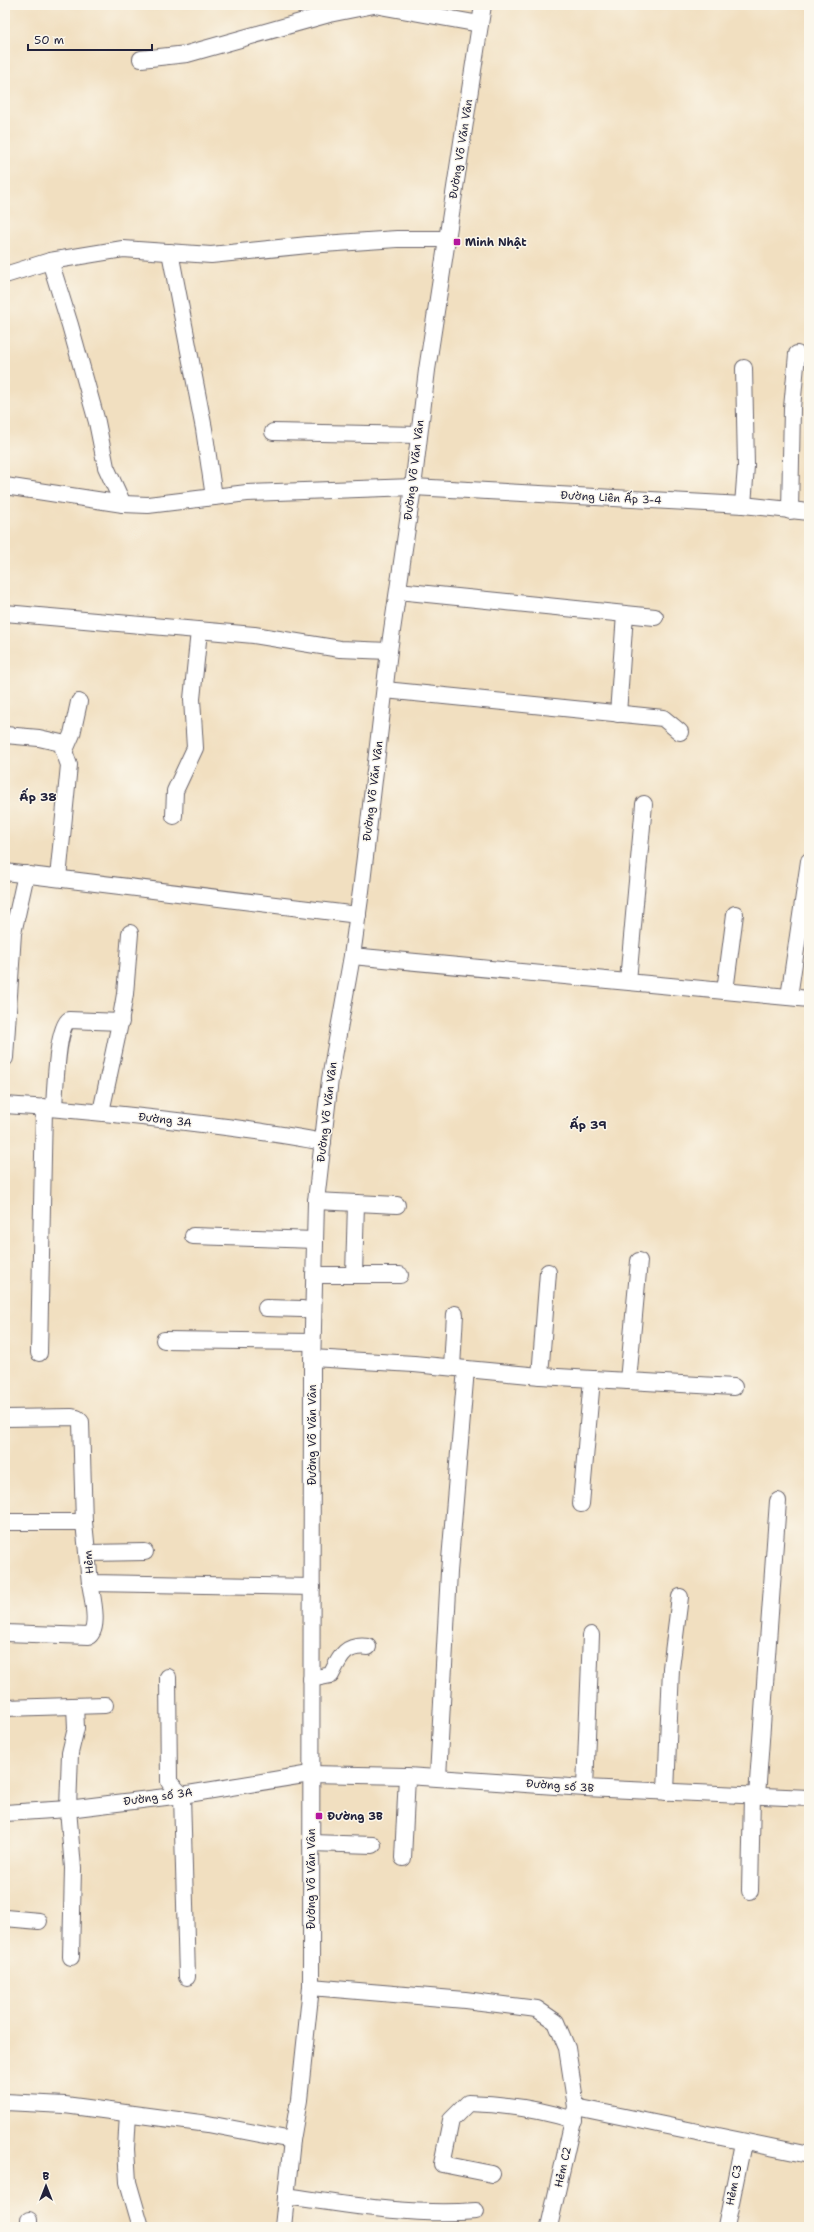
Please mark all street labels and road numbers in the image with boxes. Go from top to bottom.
street label: Đường Võ Văn Vân [446,98,476,200]
street label: Đường Võ Văn Vân [400,419,428,521]
street label: Đường Liên Ấp 3-4 [560,486,662,508]
street label: Đường Võ Văn Vân [359,740,387,842]
street label: Đường Võ Văn Vân [313,1061,341,1163]
street label: Đường 3A [137,1109,193,1131]
street label: Đường Võ Văn Vân [305,1384,320,1485]
street label: Hẻm [80,1549,97,1574]
street label: Đường số 3B [525,1776,595,1796]
street label: Đường số 3A [123,1785,193,1809]
street label: Đường Võ Văn Vân [304,1828,319,1929]
street label: Hẻm C2 [551,2145,575,2189]
street label: Hẻm C3 [722,2163,746,2207]

